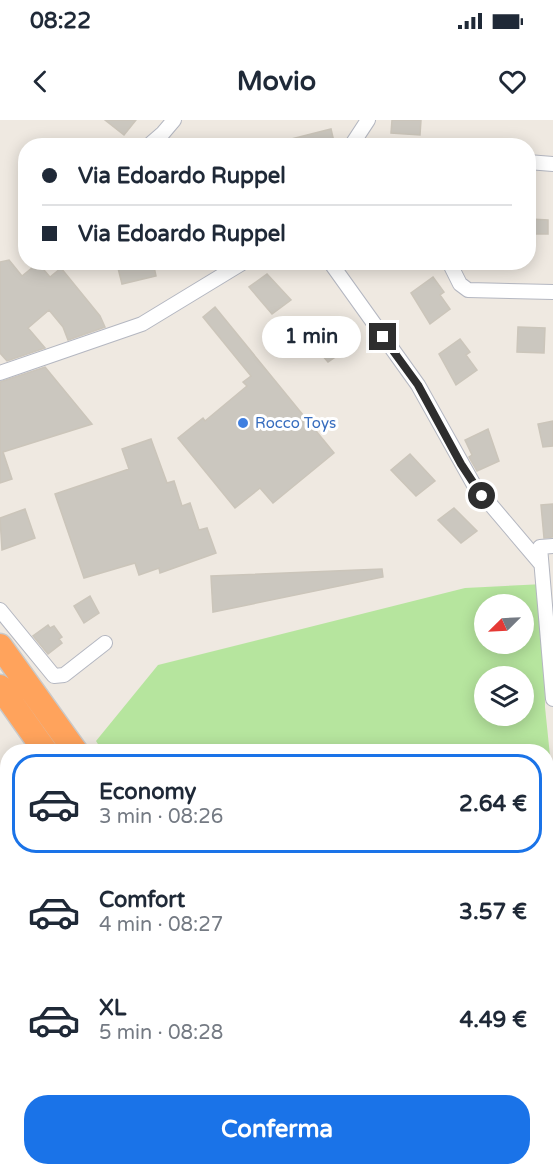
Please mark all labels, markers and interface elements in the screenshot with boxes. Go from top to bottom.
text: 08:22 [30,8,91,34]
icon: back [24,65,57,98]
text: Movio [237,65,316,98]
icon: heart [496,65,529,98]
text: Via Edoardo Ruppel [78,163,286,189]
text: Via Edoardo Ruppel [78,221,286,247]
callout: 1 min [263,316,362,358]
route end [369,323,396,350]
text: 1 min [285,325,338,349]
place label: Rocco Toys [255,414,336,432]
marker: Rocco Toys [236,416,250,430]
route start [468,482,495,509]
north arrow [474,594,534,654]
map controls [474,594,534,726]
button: layers [474,666,534,726]
icon: car [27,777,81,831]
text: Economy [99,779,196,805]
text: 2.64 € [459,791,527,817]
text: 3 min · 08:26 [99,805,223,829]
icon: car [27,885,81,939]
text: Comfort [99,887,185,913]
text: 3.57 € [459,899,527,925]
text: 4 min · 08:27 [99,913,223,937]
icon: car [27,993,81,1047]
text: XL [99,995,126,1021]
text: 4.49 € [460,1007,527,1033]
text: 5 min · 08:28 [99,1021,223,1045]
button: Conferma [24,1095,530,1164]

